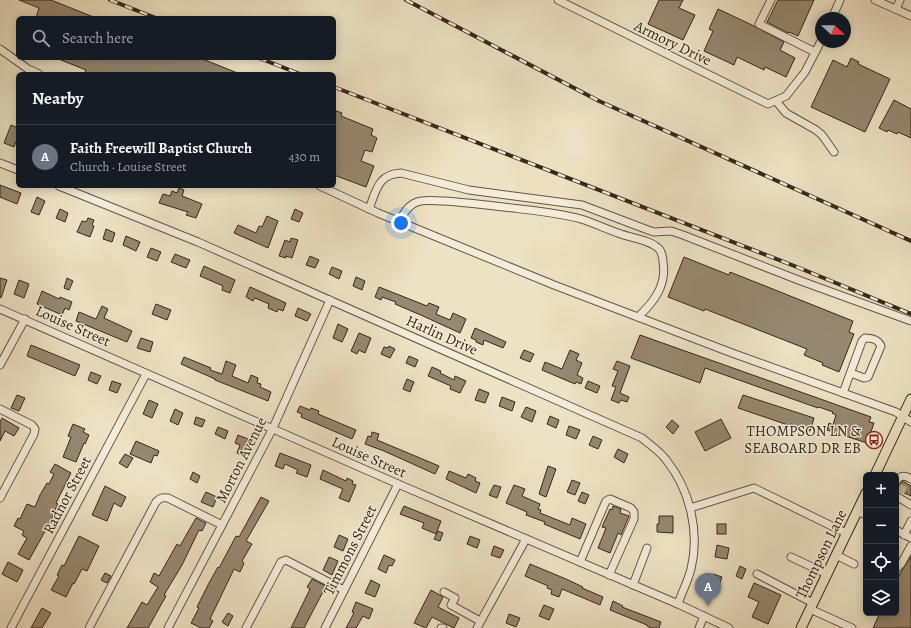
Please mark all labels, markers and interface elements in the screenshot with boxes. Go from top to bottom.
north arrow [815,12,851,48]
street label: Armory Drive [630,15,715,70]
search box [16,16,336,60]
icon: search [30,27,52,49]
text: Search here [62,28,133,48]
text: Nearby [32,87,83,110]
text: Faith Freewill Baptist Church [70,138,252,158]
text: A [41,148,49,165]
text: 430 m [288,148,320,165]
text: Church · Louise Street [70,158,187,175]
your location [391,213,411,233]
street label: Louise Street [32,301,114,351]
street label: Harlin Drive [403,310,481,360]
street label: Morton Avenue [211,413,271,506]
place label: THOMPSON LN & SEABOARD DR EB [744,421,861,458]
bus stop icon: THOMPSON LN & SEABOARD DR EB [864,430,884,450]
street label: Louise Street [328,432,410,482]
street label: Radnor Street [38,453,96,537]
map controls [863,472,899,616]
button: + [863,472,899,508]
street label: Timmons Street [319,502,381,598]
street label: Thompson Lane [791,506,851,602]
button: − [863,508,899,544]
button: locate [863,544,899,580]
pin: A [695,573,721,606]
button: layers [863,580,899,616]

